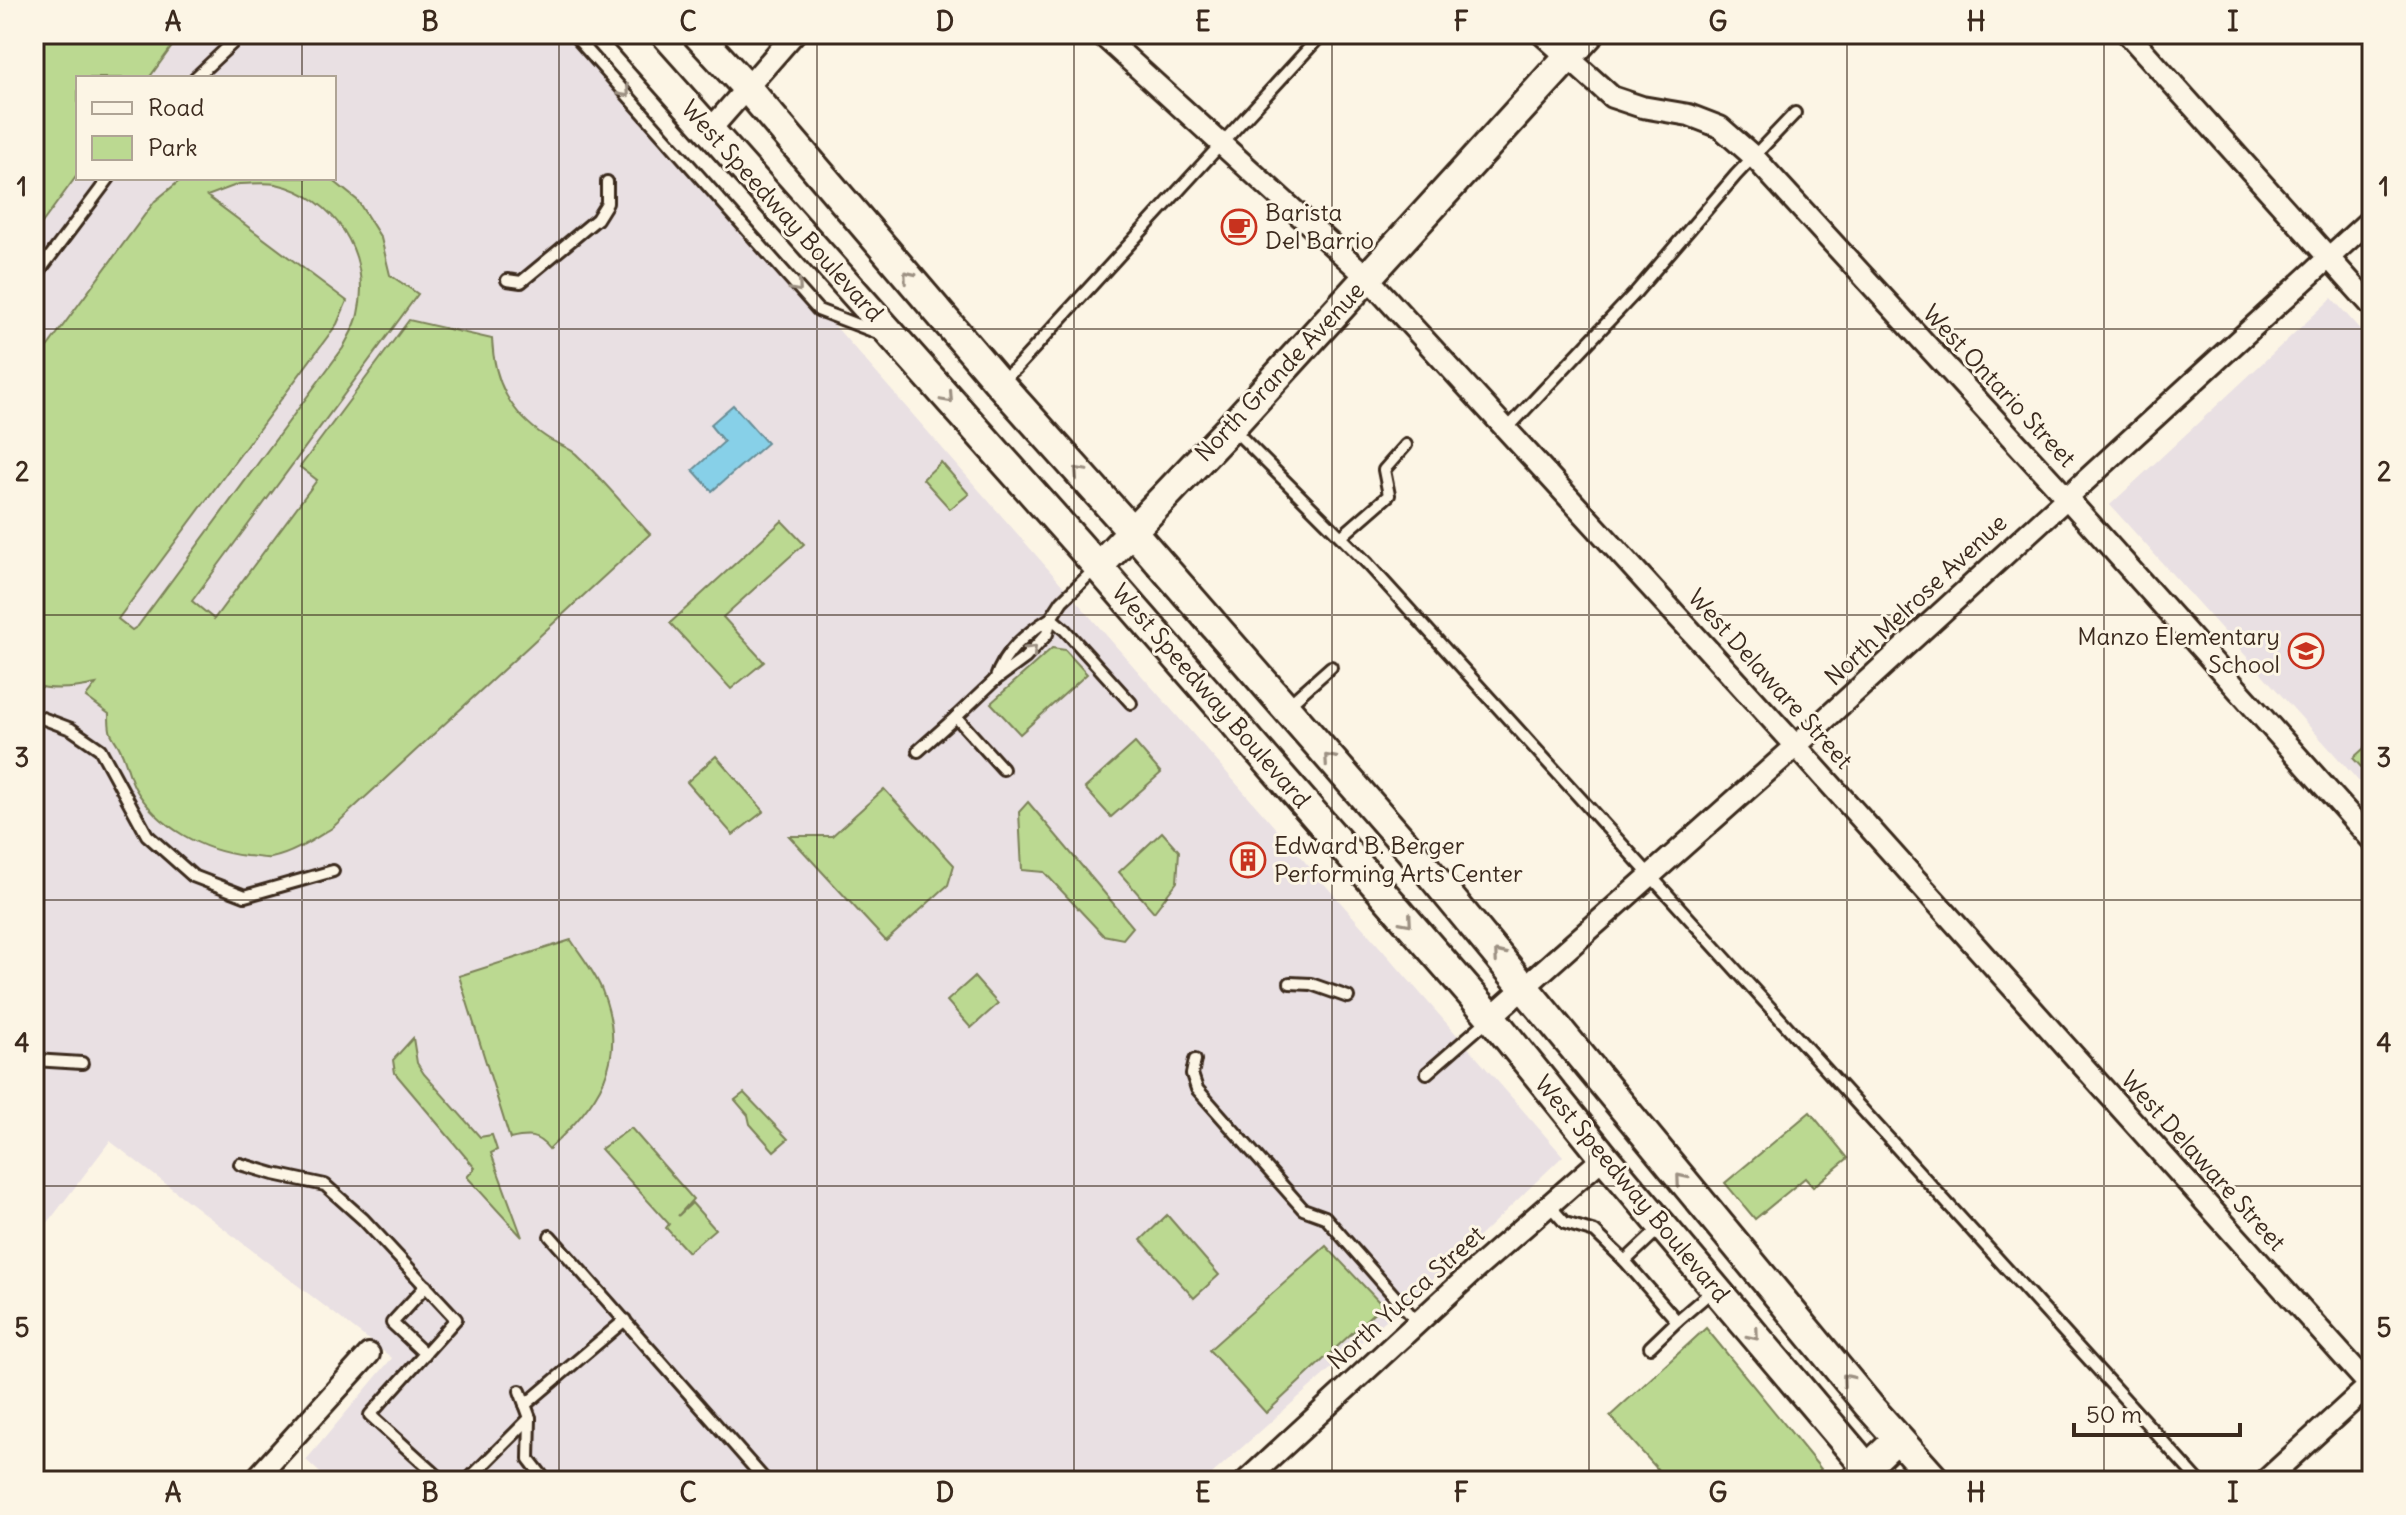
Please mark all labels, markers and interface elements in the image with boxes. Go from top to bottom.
text: A [165,5,182,38]
text: B [421,5,439,38]
text: C [679,5,697,38]
text: D [936,5,954,38]
text: E [1195,5,1211,38]
text: F [1454,5,1469,38]
text: G [1709,5,1728,38]
text: H [1967,5,1985,38]
text: I [2227,5,2239,38]
legend [76,76,336,180]
one-way arrow [615,83,629,98]
text: Road [148,92,204,122]
street label: West Speedway Boulevard [675,93,890,327]
text: Park [148,132,198,162]
text: 1 [17,170,27,203]
text: 1 [2379,170,2389,203]
place label: Barista Del Barrio [1265,197,1374,255]
cafe icon: Barista Del Barrio [1220,208,1258,246]
one-way arrow [903,271,918,286]
street label: North Grande Avenue [1188,275,1370,467]
one-way arrow [787,278,802,293]
street label: West Ontario Street [1917,298,2083,473]
one-way arrow [938,389,953,404]
text: 2 [15,455,29,488]
text: 2 [2377,455,2391,488]
one-way arrow [1074,467,1089,481]
street label: North Melrose Avenue [1818,507,2013,691]
street label: West Speedway Boulevard [1106,577,1317,814]
street label: West Delaware Street [1682,582,1859,775]
place label: Manzo Elementary School [2077,621,2280,679]
school or university icon: Manzo Elementary School [2287,632,2325,670]
one-way arrow [1023,645,1038,659]
text: 3 [15,741,29,774]
text: 3 [2377,741,2391,774]
one-way arrow [1324,753,1339,768]
place label: Edward B. Berger Performing Arts Center [1274,830,1523,888]
building icon: Edward B. Berger Performing Arts Center [1229,841,1267,879]
one-way arrow [1397,911,1412,926]
one-way arrow [1494,950,1509,964]
text: 4 [14,1026,30,1059]
text: 4 [2376,1026,2392,1059]
street label: West Delaware Street [2115,1064,2292,1257]
street label: West Speedway Boulevard [1529,1068,1737,1308]
one-way arrow [1676,1174,1691,1188]
street label: North Yucca Street [1321,1219,1490,1376]
text: 5 [15,1311,30,1344]
text: 5 [2377,1311,2392,1344]
one-way arrow [1744,1325,1759,1340]
one-way arrow [1842,1374,1857,1388]
scale bar [2074,1387,2240,1437]
text: 50 m [2086,1399,2142,1429]
text: A [165,1476,182,1509]
text: B [421,1476,439,1509]
text: C [679,1476,697,1509]
text: D [936,1476,954,1509]
text: E [1195,1476,1211,1509]
text: F [1454,1476,1469,1509]
text: G [1709,1476,1728,1509]
text: H [1967,1476,1985,1509]
text: I [2227,1476,2239,1509]

